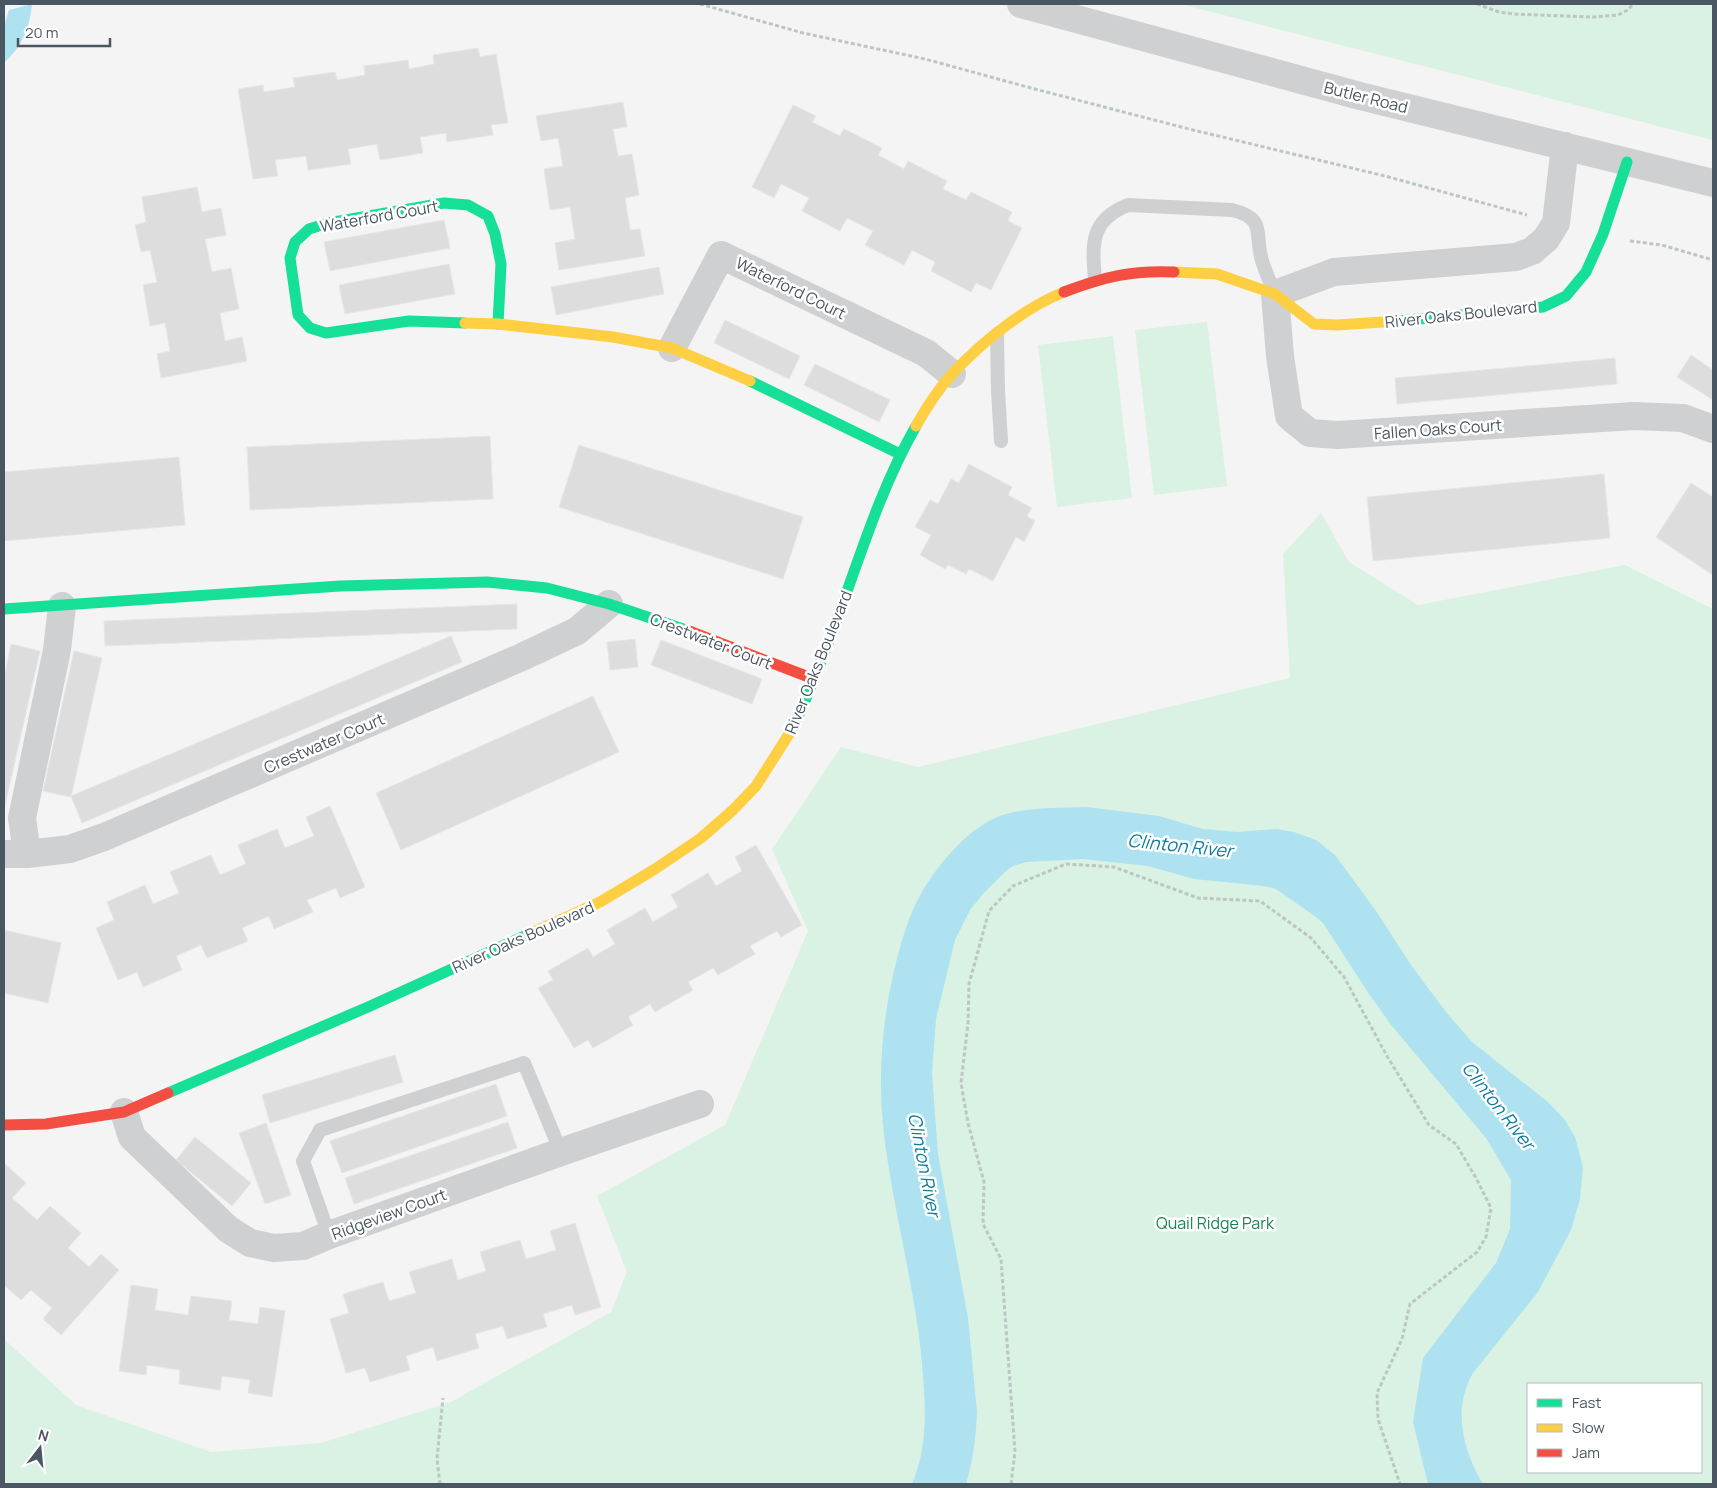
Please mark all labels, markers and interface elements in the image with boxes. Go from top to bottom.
scale bar [18,15,110,47]
text: 20 m [25,22,58,43]
street label: Butler Road [1322,76,1410,118]
street label: Waterford Court [318,195,440,237]
street label: Waterford Court [732,252,850,324]
street label: River Oaks Boulevard [1384,295,1538,333]
street label: Fallen Oaks Court [1373,414,1503,444]
street label: River Oaks Boulevard [779,587,857,737]
street label: Crestwater Court [647,608,775,674]
street label: Crestwater Court [260,708,388,778]
water label: Clinton River [1127,828,1236,863]
street label: River Oaks Boulevard [449,896,597,978]
water label: Clinton River [1457,1057,1542,1156]
water label: Clinton River [903,1111,947,1221]
street label: Ridgeview Court [328,1183,450,1245]
park label: Quail Ridge Park [1156,1212,1275,1234]
legend [1527,1383,1702,1473]
text: Fast [1572,1392,1601,1413]
text: Slow [1572,1417,1605,1438]
north arrow [15,1423,65,1473]
text: N [36,1425,51,1446]
text: Jam [1572,1442,1600,1463]

